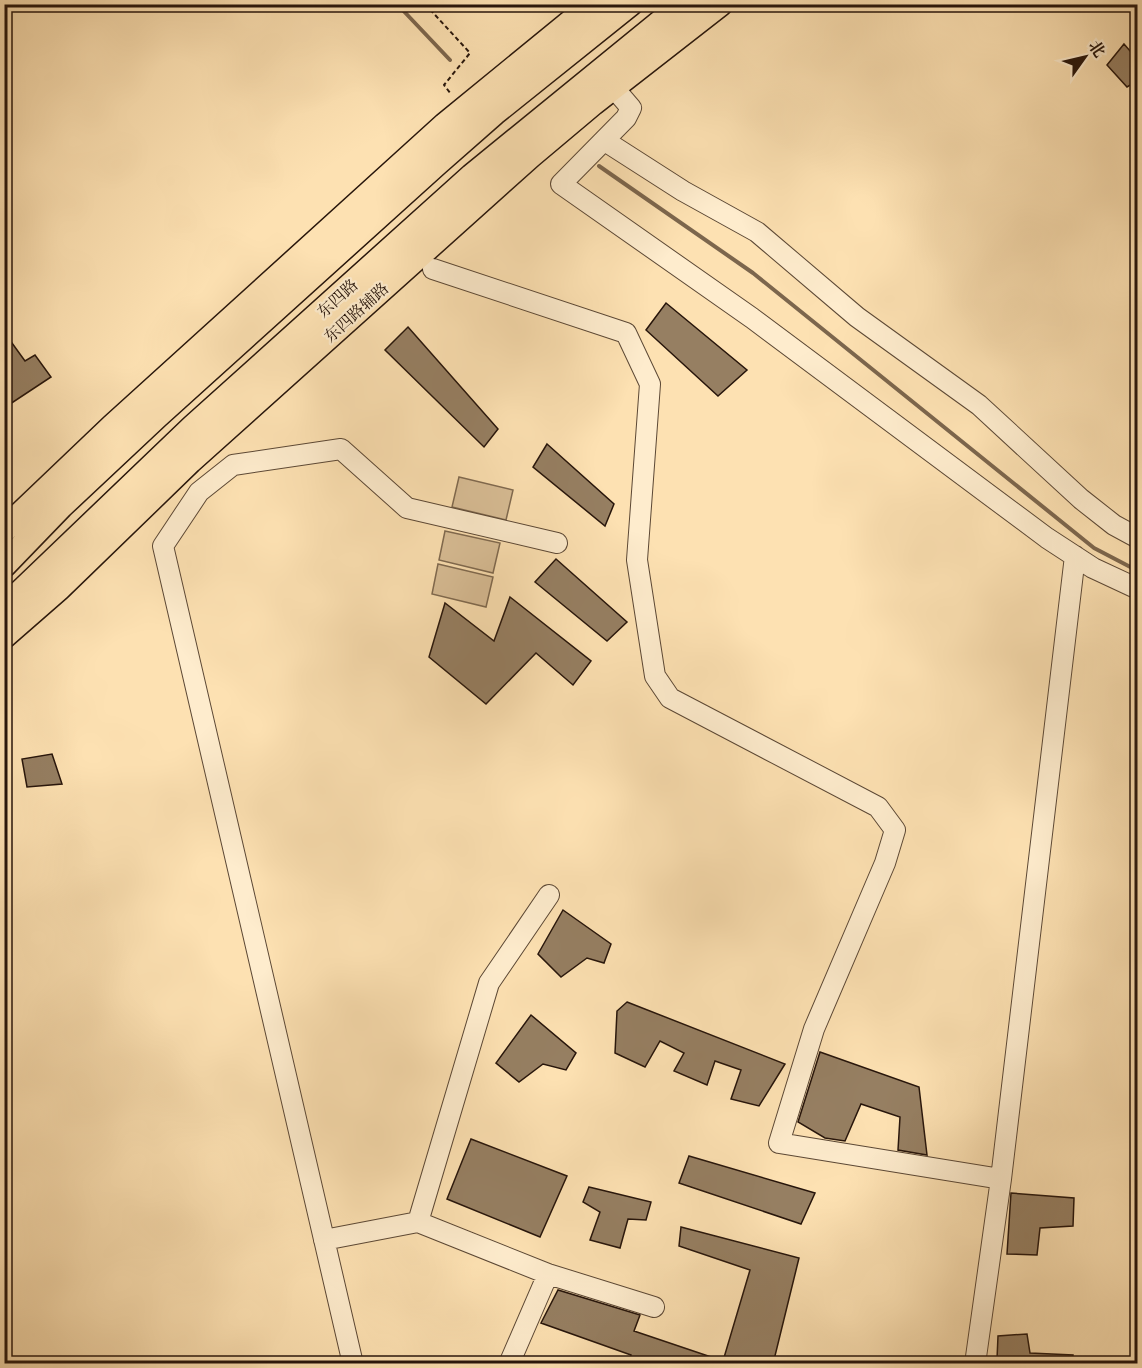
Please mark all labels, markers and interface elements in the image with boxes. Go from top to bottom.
north arrow [1055,27,1115,87]
text: 北 [1085,36,1110,61]
street label: 东四路 [312,275,362,321]
street label: 东四路辅路 [320,278,392,346]

